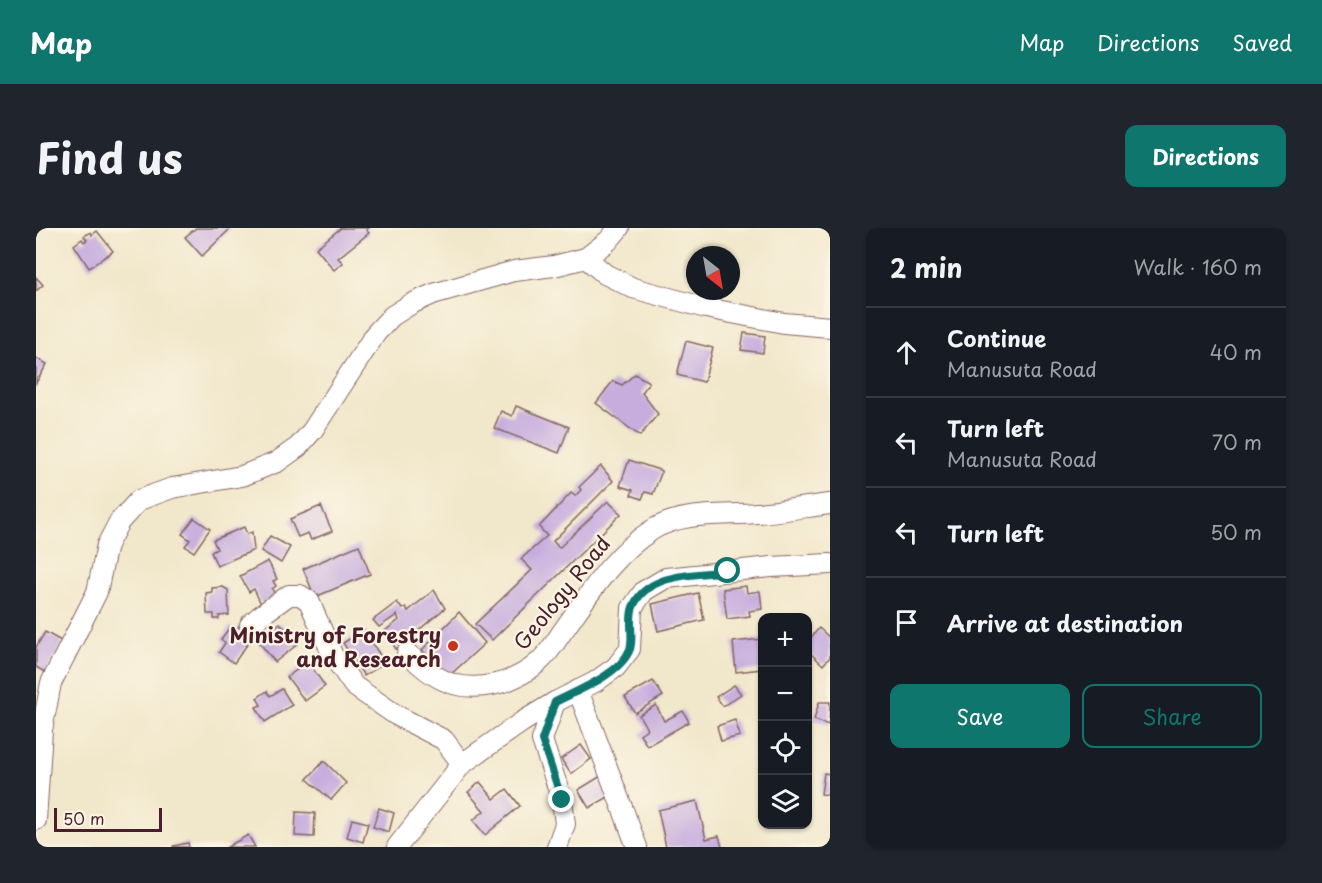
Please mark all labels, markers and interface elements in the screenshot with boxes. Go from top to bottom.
text: Map [30,21,92,64]
text: Map [1019,26,1064,58]
text: Directions [1097,26,1199,58]
text: Saved [1232,26,1292,58]
text: Find us [36,125,183,188]
button: Directions [1125,125,1286,187]
north arrow [686,246,740,300]
text: 2 min [890,248,963,287]
text: Walk · 160 m [1134,252,1262,282]
text: Continue [947,321,1046,354]
icon: ahead [890,336,923,369]
text: 40 m [1210,337,1262,367]
text: Manusuta Road [947,354,1097,384]
text: Turn left [947,411,1044,444]
icon: left [890,426,923,459]
text: 70 m [1212,427,1262,457]
text: Manusuta Road [947,444,1097,474]
icon: left [890,516,923,549]
text: Turn left [947,516,1044,549]
text: 50 m [1210,517,1262,547]
street label: Geology Road [505,528,617,656]
route start [714,557,740,583]
icon: arrive [890,606,923,639]
text: Arrive at destination [947,606,1183,639]
map controls [758,613,812,829]
button: + [758,613,812,667]
place label: Ministry of Forestry and Research [229,618,441,674]
marker: Ministry of Forestry and Research [446,639,460,653]
button: − [758,667,812,721]
button: Save [890,684,1070,748]
button: Share [1082,684,1262,748]
button: locate [758,721,812,775]
button: layers [758,775,812,829]
route end [548,786,574,812]
scale bar [54,805,162,832]
text: 50 m [63,806,104,830]

